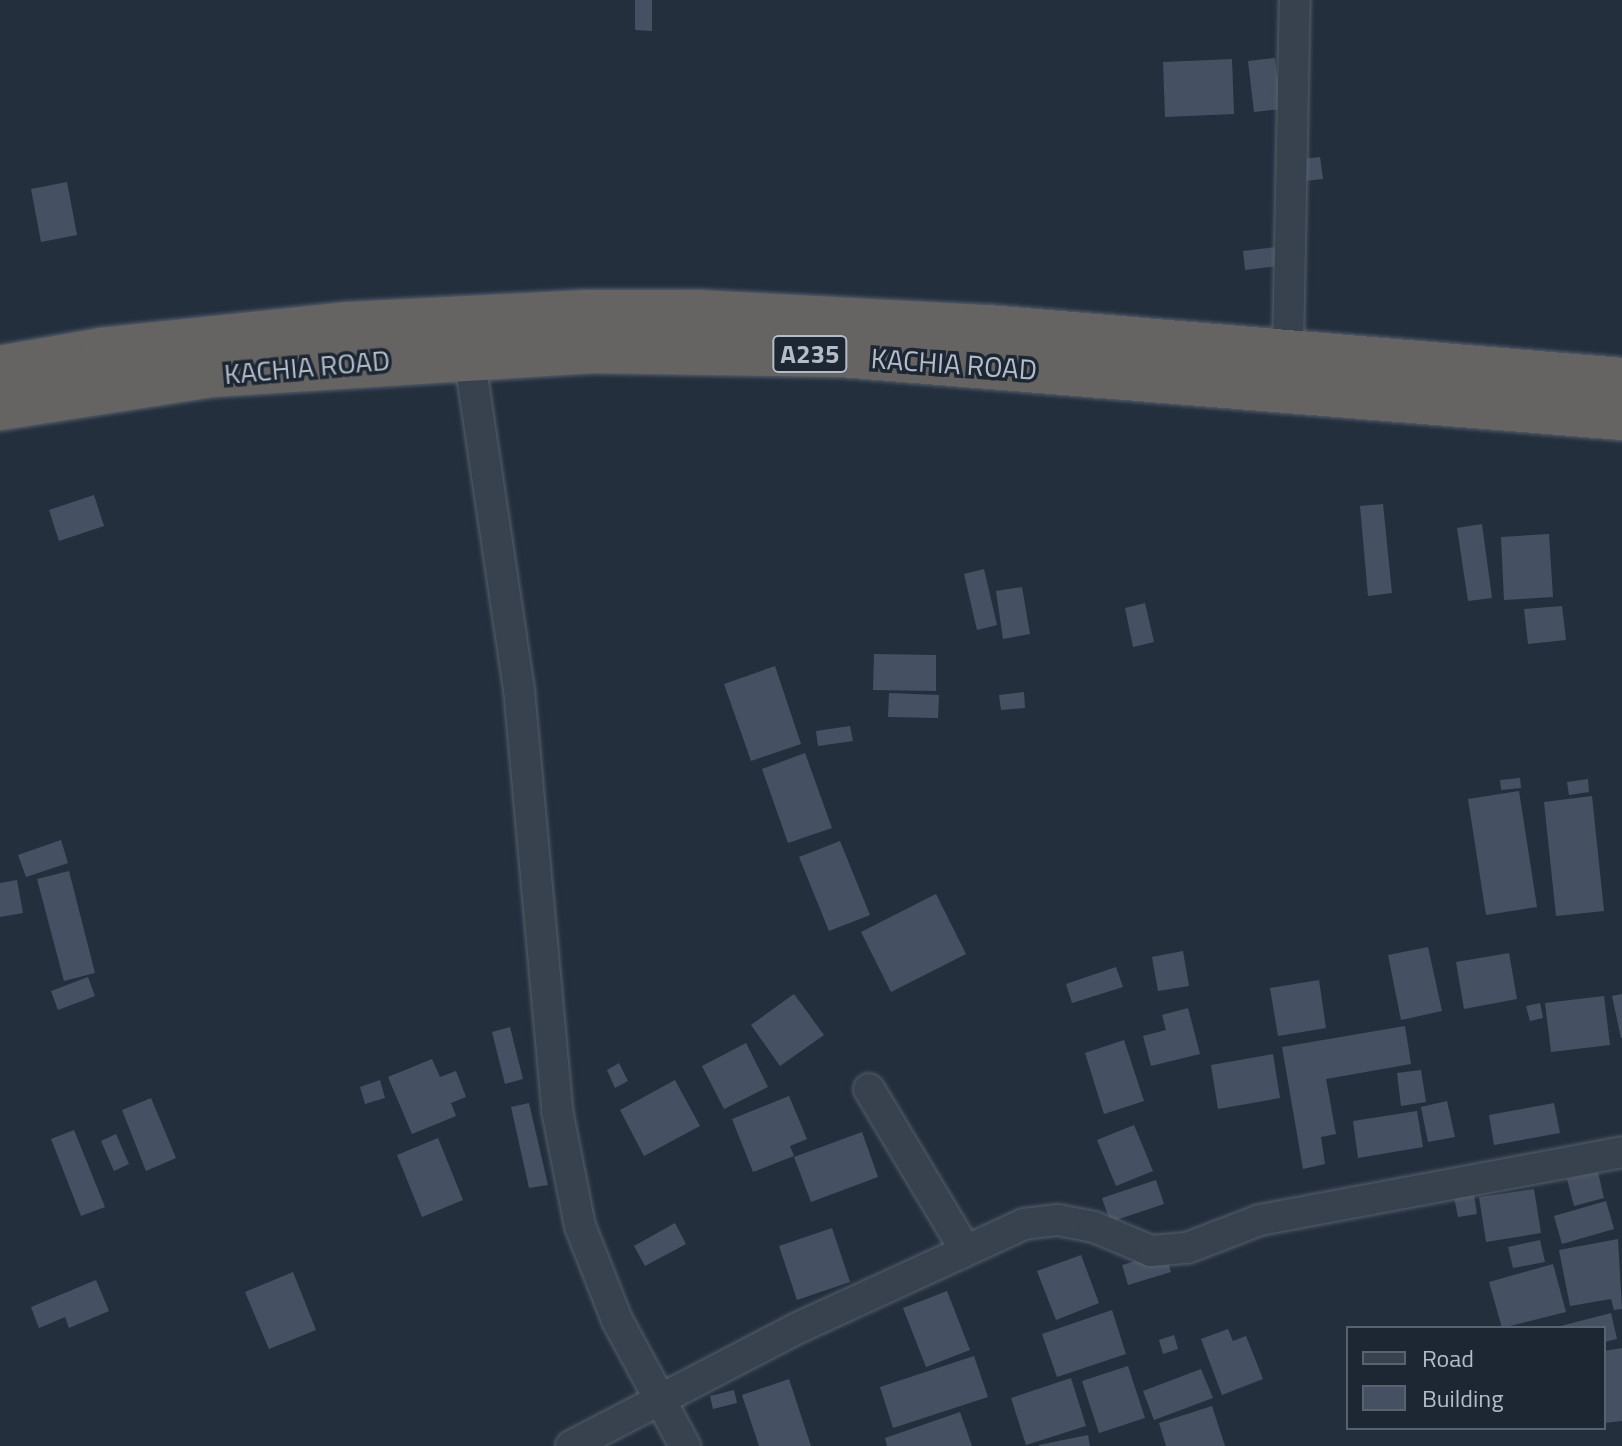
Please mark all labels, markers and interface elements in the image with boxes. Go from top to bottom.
road number: A235 [772,332,848,376]
street label: KACHIA ROAD [870,341,1038,387]
street label: KACHIA ROAD [223,343,391,391]
legend [1346,1326,1606,1430]
text: Road [1422,1340,1474,1376]
text: Building [1422,1380,1504,1416]

